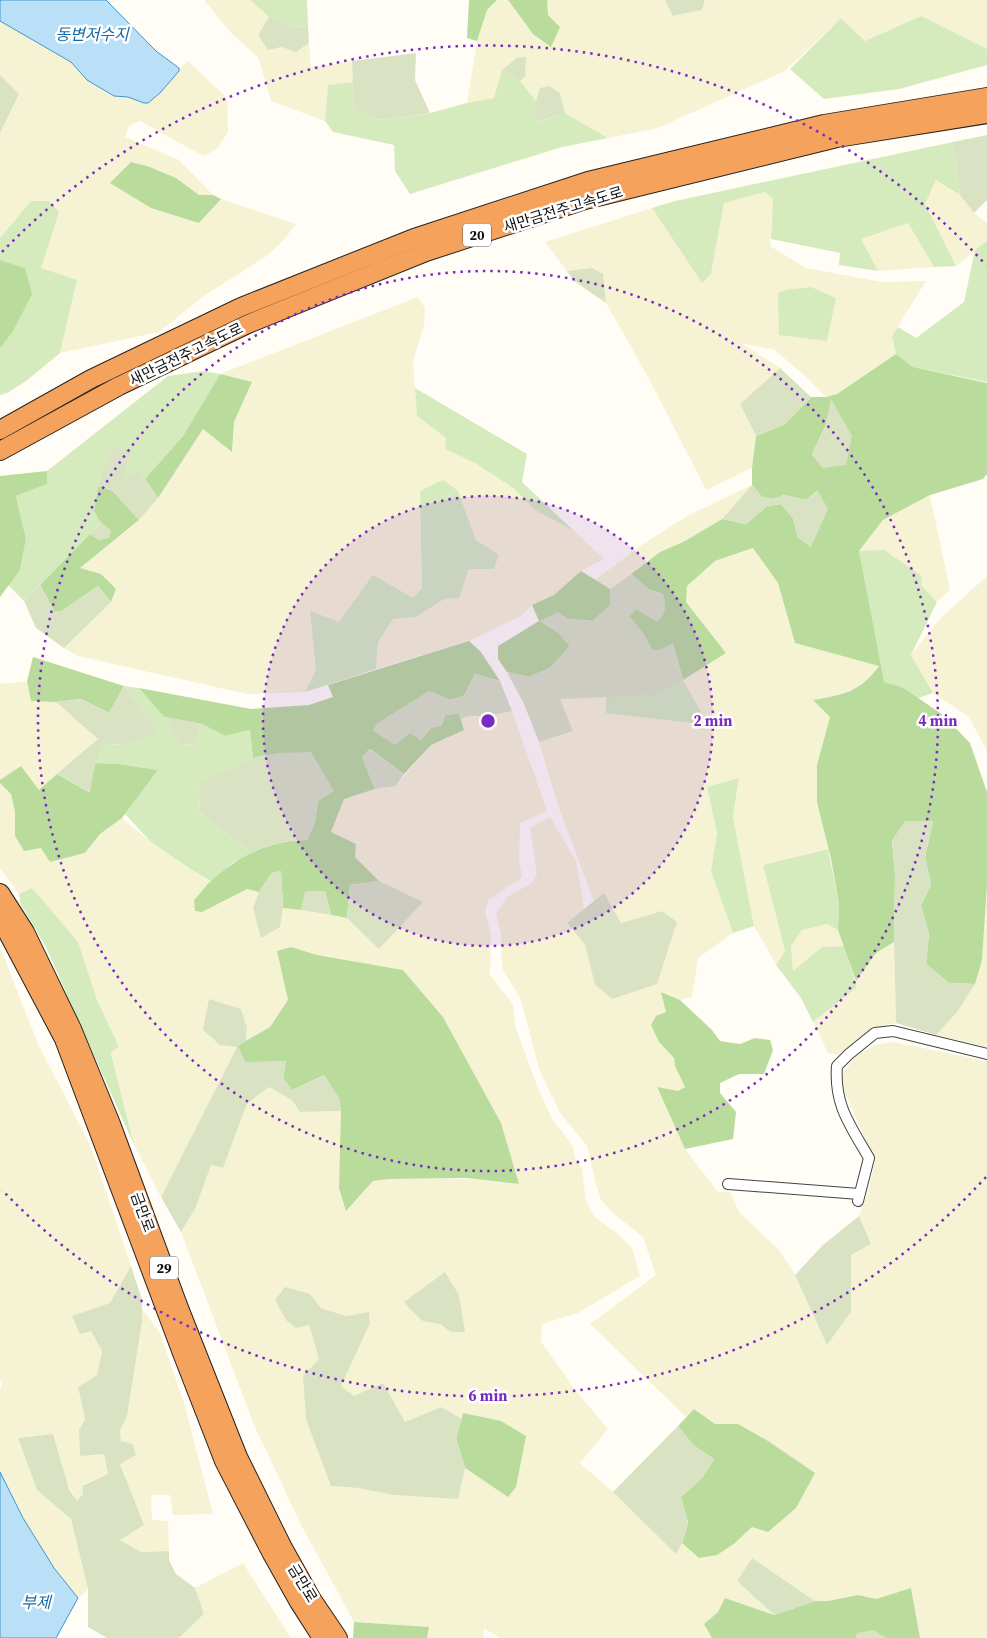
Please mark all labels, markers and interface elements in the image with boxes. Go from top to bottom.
water label: 동변저수지 [55,23,130,45]
street label: 새만금전주고속도로 [501,181,625,237]
road number: 20 [463,224,491,246]
street label: 새만금전주고속도로 [126,317,246,391]
text: 2 min [694,710,732,731]
text: 4 min [919,710,957,731]
centre of rings [479,712,497,730]
street label: 금만로 [126,1189,160,1235]
road number: 29 [150,1256,178,1280]
text: 6 min [469,1385,507,1406]
street label: 금만로 [283,1560,323,1606]
water label: 부제 [21,1591,53,1613]

